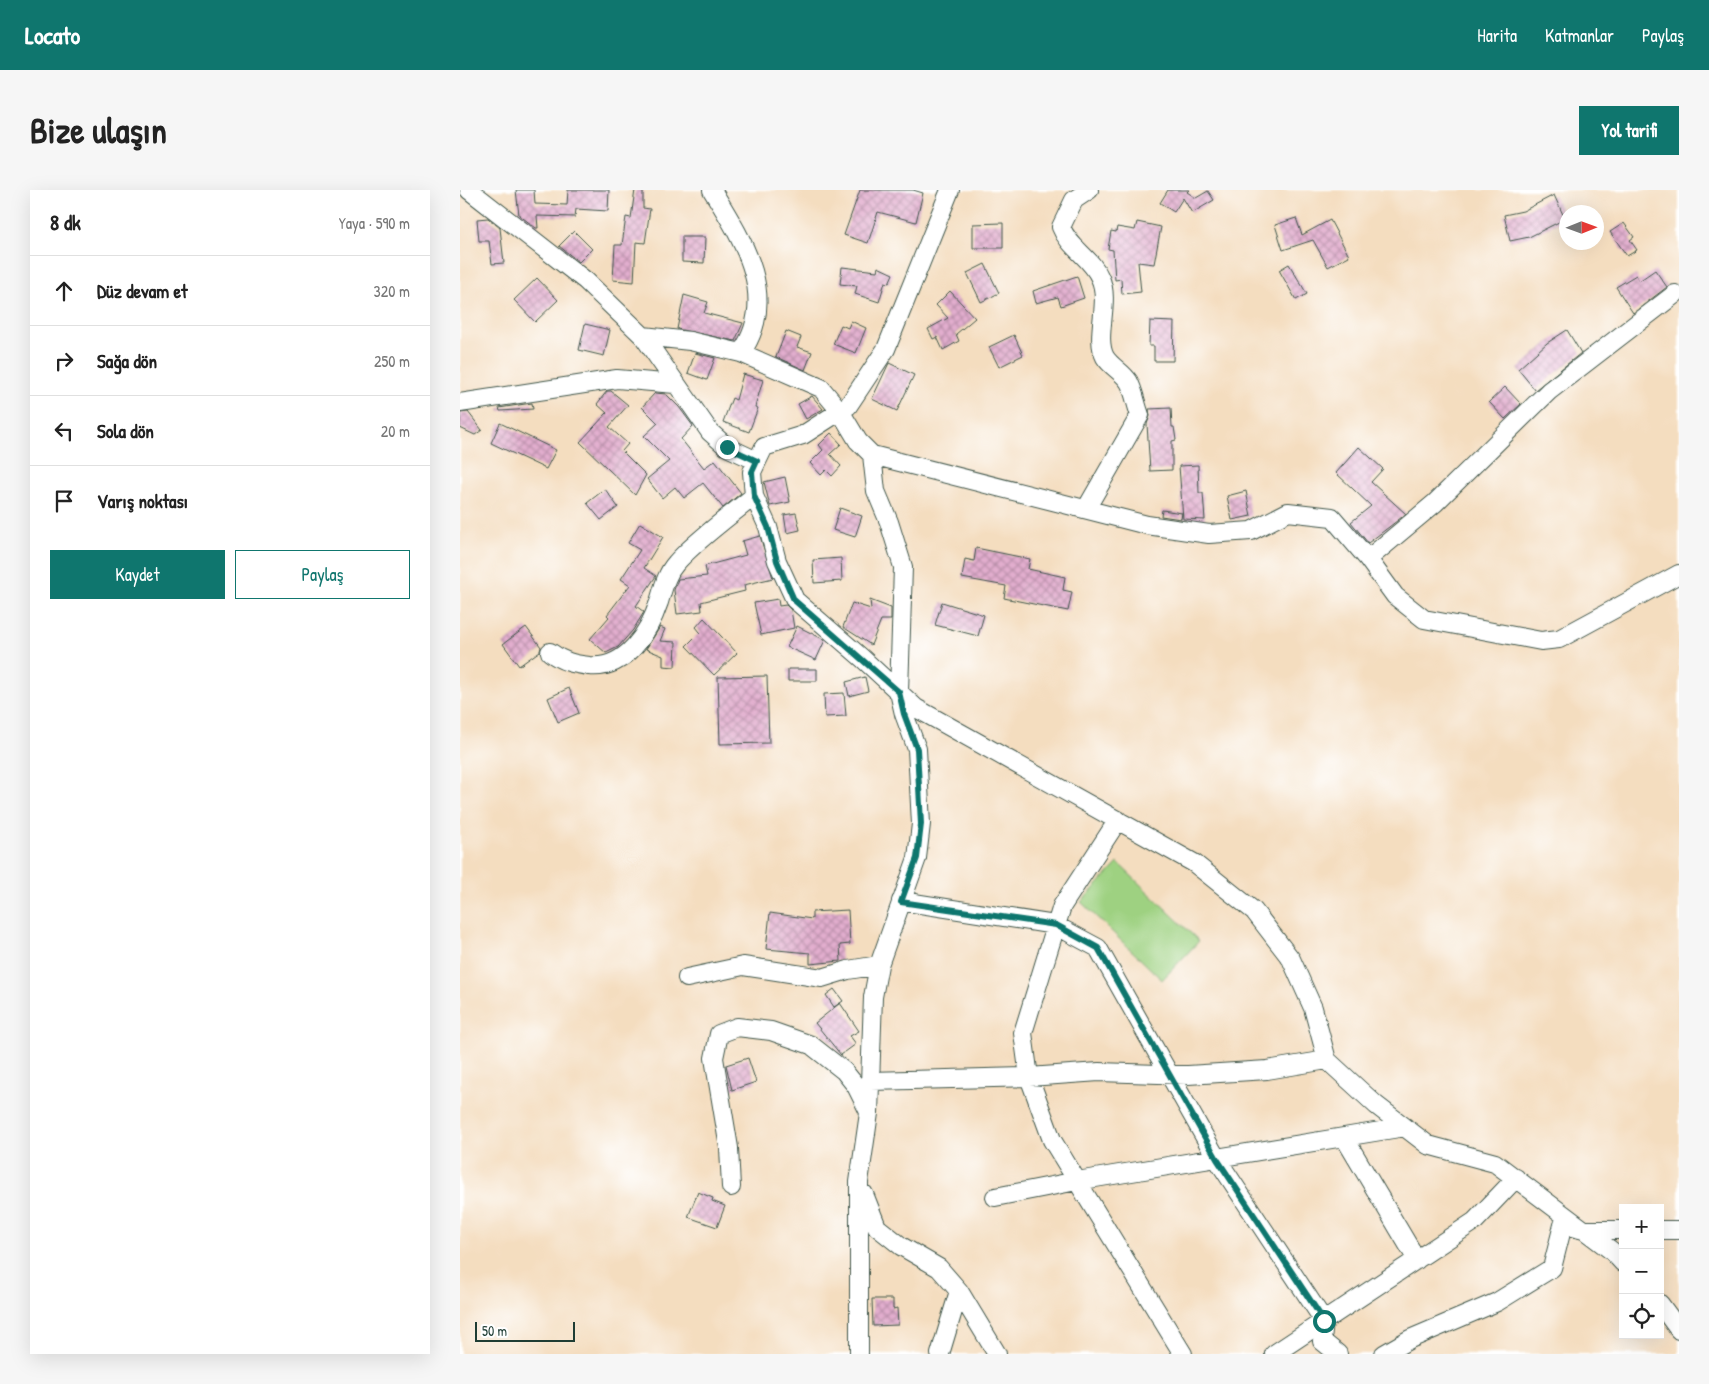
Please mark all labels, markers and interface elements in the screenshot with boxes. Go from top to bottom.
text: Locato [25,19,80,51]
text: Harita [1477,23,1517,48]
text: Katmanlar [1545,23,1614,48]
text: Paylaş [1642,23,1684,48]
button: Yol tarifi [1579,106,1679,155]
text: Bize ulaşın [30,107,167,154]
north arrow [1559,205,1604,250]
text: 8 dk [50,208,81,237]
text: Yaya · 590 m [339,212,410,234]
icon: ahead [50,277,78,305]
text: Düz devam et [97,278,188,304]
text: 320 m [374,280,410,302]
icon: right [50,347,78,375]
text: Sağa dön [97,348,157,374]
text: 250 m [374,350,410,372]
icon: left [50,417,78,445]
text: Sola dön [97,418,154,444]
text: 20 m [381,420,410,442]
route end [716,436,739,459]
icon: arrive [50,487,78,515]
text: Varış noktası [97,488,188,514]
button: Kaydet [50,550,225,599]
button: Paylaş [235,550,410,599]
map controls [1619,1204,1664,1339]
button: + [1619,1204,1664,1249]
button: − [1619,1249,1664,1294]
button: locate [1619,1294,1664,1339]
route start [1313,1310,1336,1333]
scale bar [475,1319,575,1342]
text: 50 m [482,1321,507,1340]

